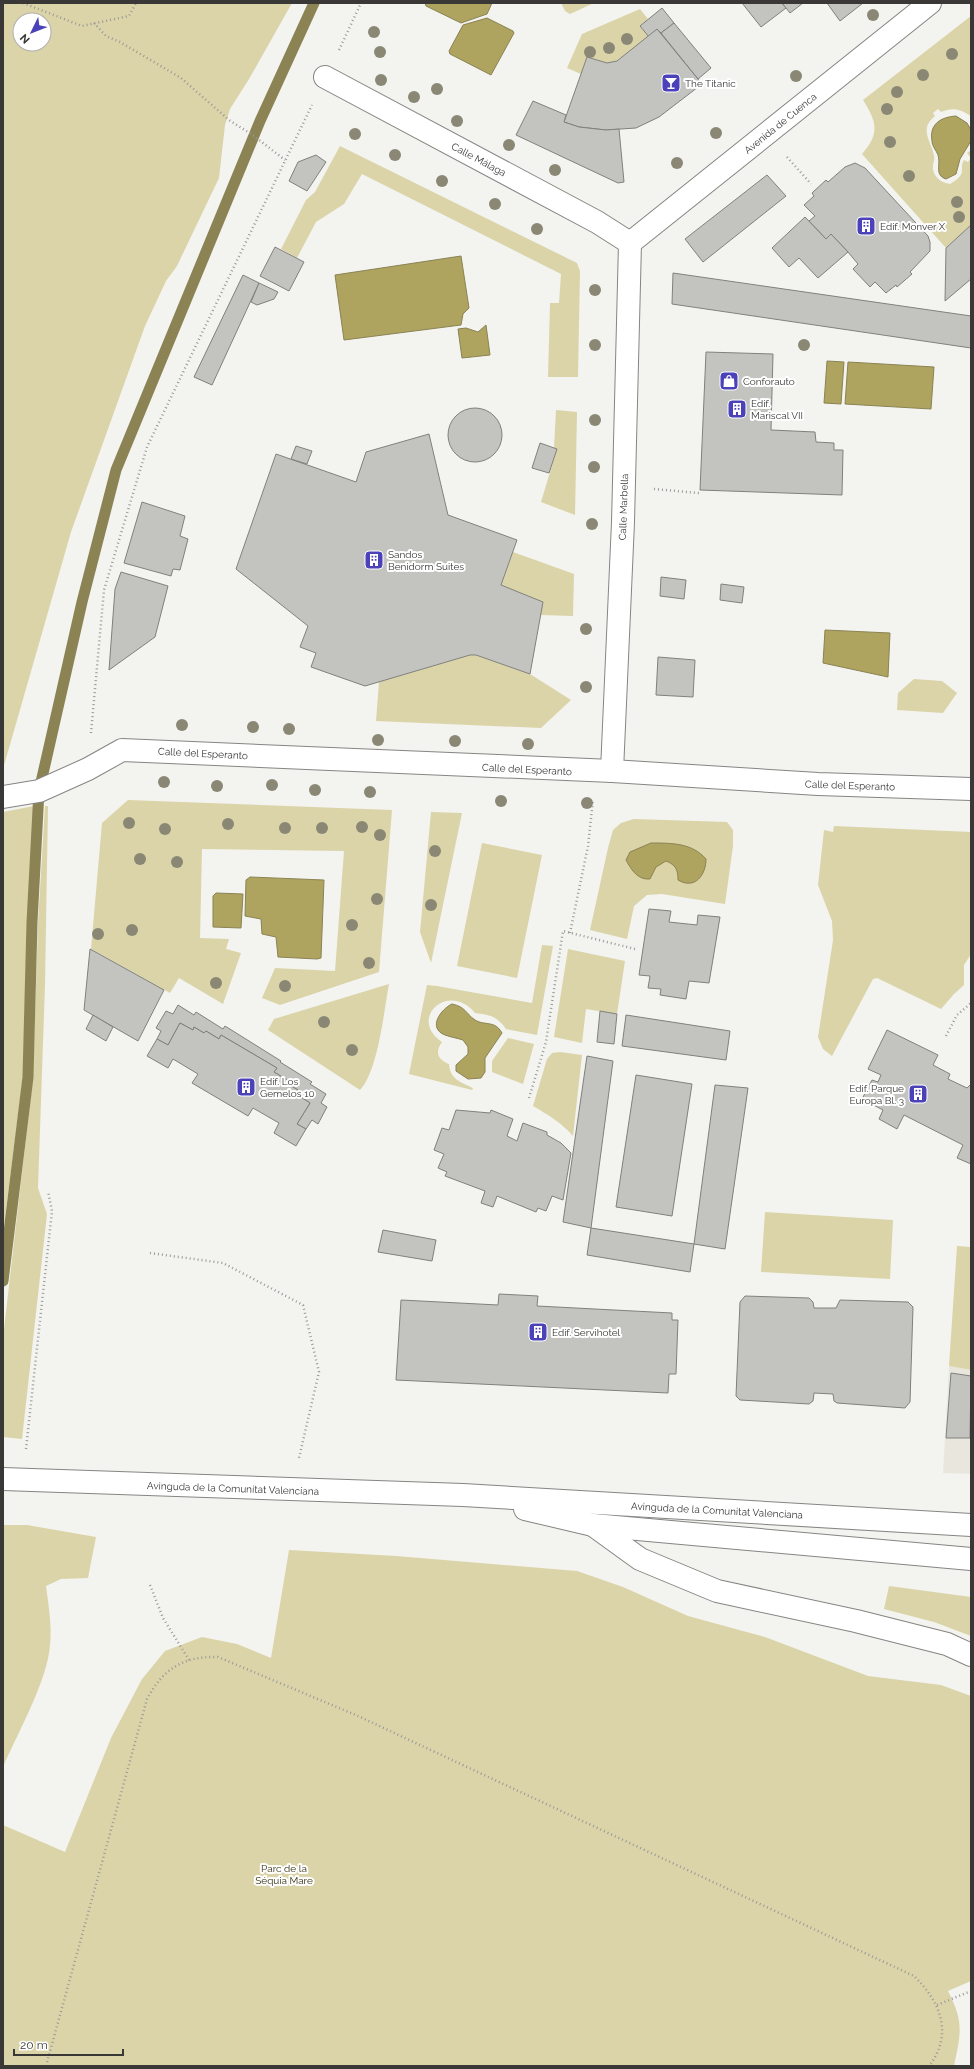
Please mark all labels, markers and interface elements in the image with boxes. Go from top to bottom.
north arrow [12,12,52,52]
text: N [17,31,33,46]
bar icon: The Titanic [660,72,682,94]
place label: The Titanic [685,78,736,89]
street label: Avenida de Cuenca [742,91,819,156]
street label: Calle Málaga [450,140,508,178]
building icon: Edif. Monver X [855,215,877,237]
place label: Edif. Monver X [880,221,946,232]
shop icon: Conforauto [718,370,740,392]
place label: Conforauto [743,376,795,387]
building icon: Edif. Mariscal VII [726,398,748,420]
place label: Edif. Mariscal VII [751,398,803,421]
street label: Calle Marbella [617,473,630,541]
building icon: Sandos Benidorm Suites [363,549,385,571]
place label: Sandos Benidorm Suites [388,549,464,572]
street label: Calle del Esperanto [158,746,248,761]
street label: Calle del Esperanto [482,762,572,777]
street label: Calle del Esperanto [805,778,895,793]
building icon: Edif. Los Gemelos 10 [235,1076,257,1098]
place label: Edif. Los Gemelos 10 [260,1076,315,1099]
place label: Edif. Parque Europa Bl. 3 [849,1083,904,1106]
building icon: Edif. Parque Europa Bl. 3 [907,1083,929,1105]
building icon: Edif. Servihotel [527,1321,549,1343]
place label: Edif. Servihotel [552,1327,621,1338]
street label: Avinguda de la Comunitat Valenciana [147,1480,319,1497]
street label: Avinguda de la Comunitat Valenciana [631,1500,803,1521]
park label: Parc de la Séquia Mare [255,1863,313,1886]
scale bar [14,2031,123,2057]
text: 20 m [20,2038,48,2052]

